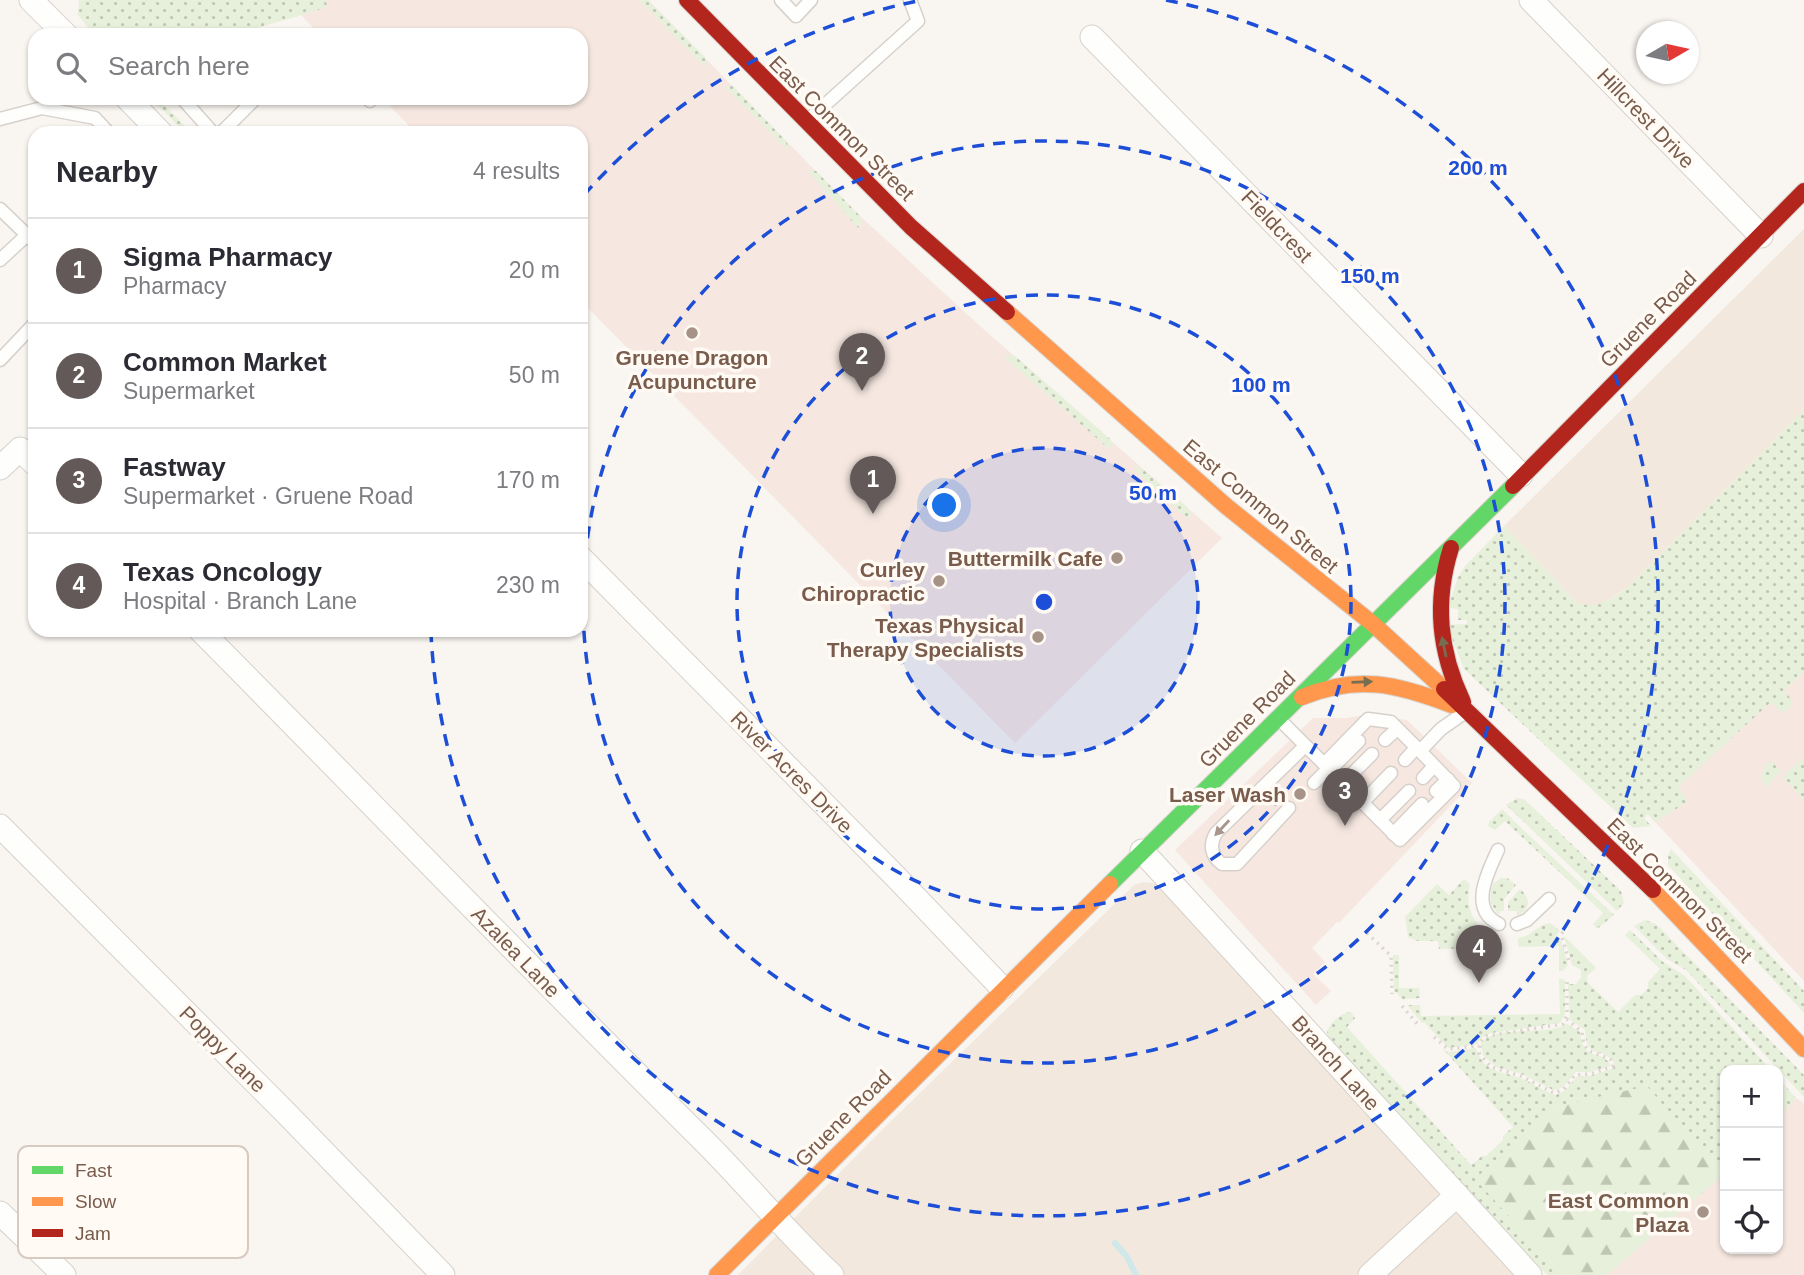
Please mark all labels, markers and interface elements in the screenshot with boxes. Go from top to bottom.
north arrow [1636,21,1699,84]
search box [28,28,588,105]
icon: search [52,48,90,86]
text: Search here [108,51,250,81]
street label: East Common Street [765,51,919,205]
street label: Hillcrest Drive [1593,63,1699,173]
text: Nearby [56,155,158,188]
text: 200 m [1448,156,1508,179]
text: 4 results [473,158,560,184]
street label: Fieldcrest [1237,185,1317,267]
text: Sigma Pharmacy [123,242,333,272]
text: 1 [73,257,85,283]
text: 20 m [509,257,560,283]
text: 150 m [1340,264,1400,287]
street label: Gruene Road [1595,266,1701,372]
text: Pharmacy [123,273,227,299]
marker: Gruene Dragon Acupuncture [684,325,700,341]
pin: 2 [839,333,885,391]
place label: Gruene Dragon Acupuncture [616,346,768,393]
text: Common Market [123,347,327,377]
text: 2 [73,362,85,388]
text: 50 m [509,362,560,388]
text: 100 m [1231,373,1291,396]
text: Supermarket [123,378,255,404]
street label: East Common Street [1179,435,1343,578]
text: Fastway [123,452,226,482]
pin: 1 [850,456,896,514]
text: 3 [73,467,85,493]
text: 170 m [496,467,560,493]
text: 50 m [1129,481,1177,504]
text: Supermarket · Gruene Road [123,483,413,509]
your location [927,488,961,522]
place label: Buttermilk Cafe [948,547,1103,570]
marker: Buttermilk Cafe [1109,550,1125,566]
text: Texas Oncology [123,557,322,587]
place label: Curley Chiropractic [801,558,925,605]
text: 4 [73,572,85,598]
text: 230 m [496,572,560,598]
marker: Curley Chiropractic [931,573,947,589]
text: Hospital · Branch Lane [123,588,357,614]
centre of rings [1032,590,1056,614]
place label: Texas Physical Therapy Specialists [827,614,1024,661]
marker: Texas Physical Therapy Specialists [1030,629,1046,645]
one-way arrow [1438,636,1449,658]
street label: Gruene Road [1194,666,1300,772]
one-way arrow [1351,677,1373,688]
street label: River Acres Drive [727,707,857,837]
pin: 3 [1322,768,1368,826]
place label: Laser Wash [1169,783,1286,806]
marker: Laser Wash [1292,786,1308,802]
street label: East Common Street [1603,813,1757,967]
one-way arrow [1215,819,1231,836]
street label: Azalea Lane [467,902,565,1002]
pin: 4 [1456,925,1502,983]
street label: Poppy Lane [175,1001,271,1097]
street label: Branch Lane [1288,1011,1384,1115]
street label: Gruene Road [790,1065,896,1171]
map controls [1720,1065,1783,1254]
button: + [1720,1065,1783,1128]
button: − [1720,1128,1783,1191]
legend [18,1146,248,1258]
text: Fast [75,1160,113,1181]
place label: East Common Plaza [1548,1189,1689,1236]
text: Slow [75,1191,116,1212]
button: locate [1720,1191,1783,1254]
marker: East Common Plaza [1695,1204,1711,1220]
text: Jam [75,1223,111,1244]

